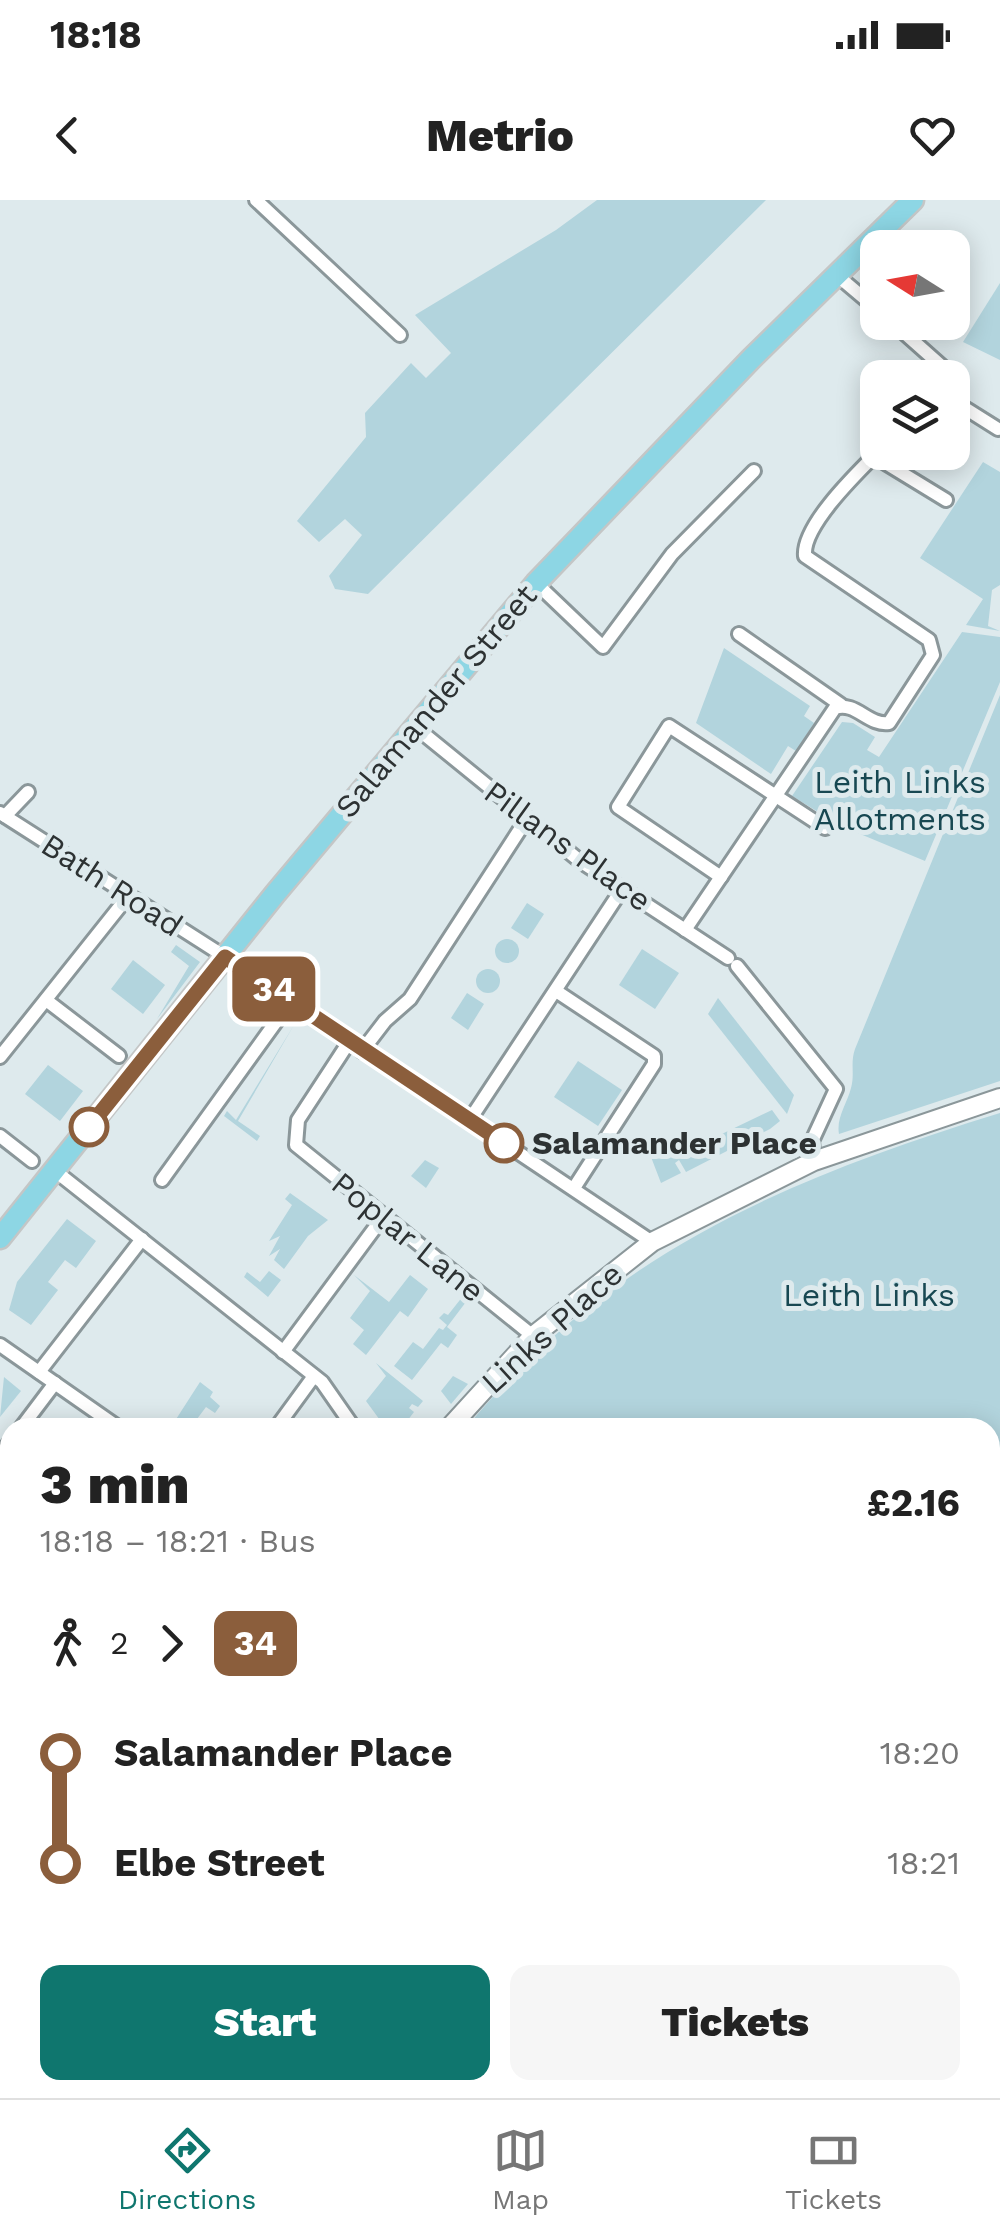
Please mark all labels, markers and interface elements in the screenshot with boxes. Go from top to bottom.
text: 18:18 [50,13,142,57]
icon: back [40,108,95,163]
icon: heart [905,108,960,163]
text: Metrio [426,109,574,162]
north arrow [860,230,970,340]
map controls [860,230,970,470]
button: layers [860,360,970,470]
street label: Salamander Street [327,577,545,825]
park label: Leith Links Allotments [814,763,986,838]
street label: Pillans Place [477,773,659,919]
street label: Bath Road [34,825,190,945]
line badge: 34 [229,956,319,1022]
text: 34 [252,968,296,1010]
unlabelled marker [70,1108,108,1146]
marker: Salamander Place [485,1124,523,1162]
place label: Salamander Place [532,1124,817,1162]
street label: Poplar Lane [324,1164,492,1310]
street label: Links Place [474,1255,630,1401]
park label: Leith Links [783,1276,955,1314]
text: 3 min [40,1452,190,1516]
text: £2.16 [867,1481,960,1525]
text: 18:18 – 18:21 · Bus [40,1522,316,1560]
icon: walk [40,1616,95,1671]
icon: forward [144,1616,199,1671]
text: 34 [234,1622,277,1664]
text: 2 [110,1624,129,1662]
text: Salamander Place [114,1731,452,1775]
text: 18:20 [880,1734,960,1772]
text: Elbe Street [114,1841,325,1885]
text: 18:21 [887,1844,960,1882]
button: Start [40,1965,490,2080]
button: Tickets [510,1965,960,2080]
tab: Directions [118,2123,256,2216]
tab: Map [492,2123,549,2216]
tab: Tickets [785,2123,882,2216]

